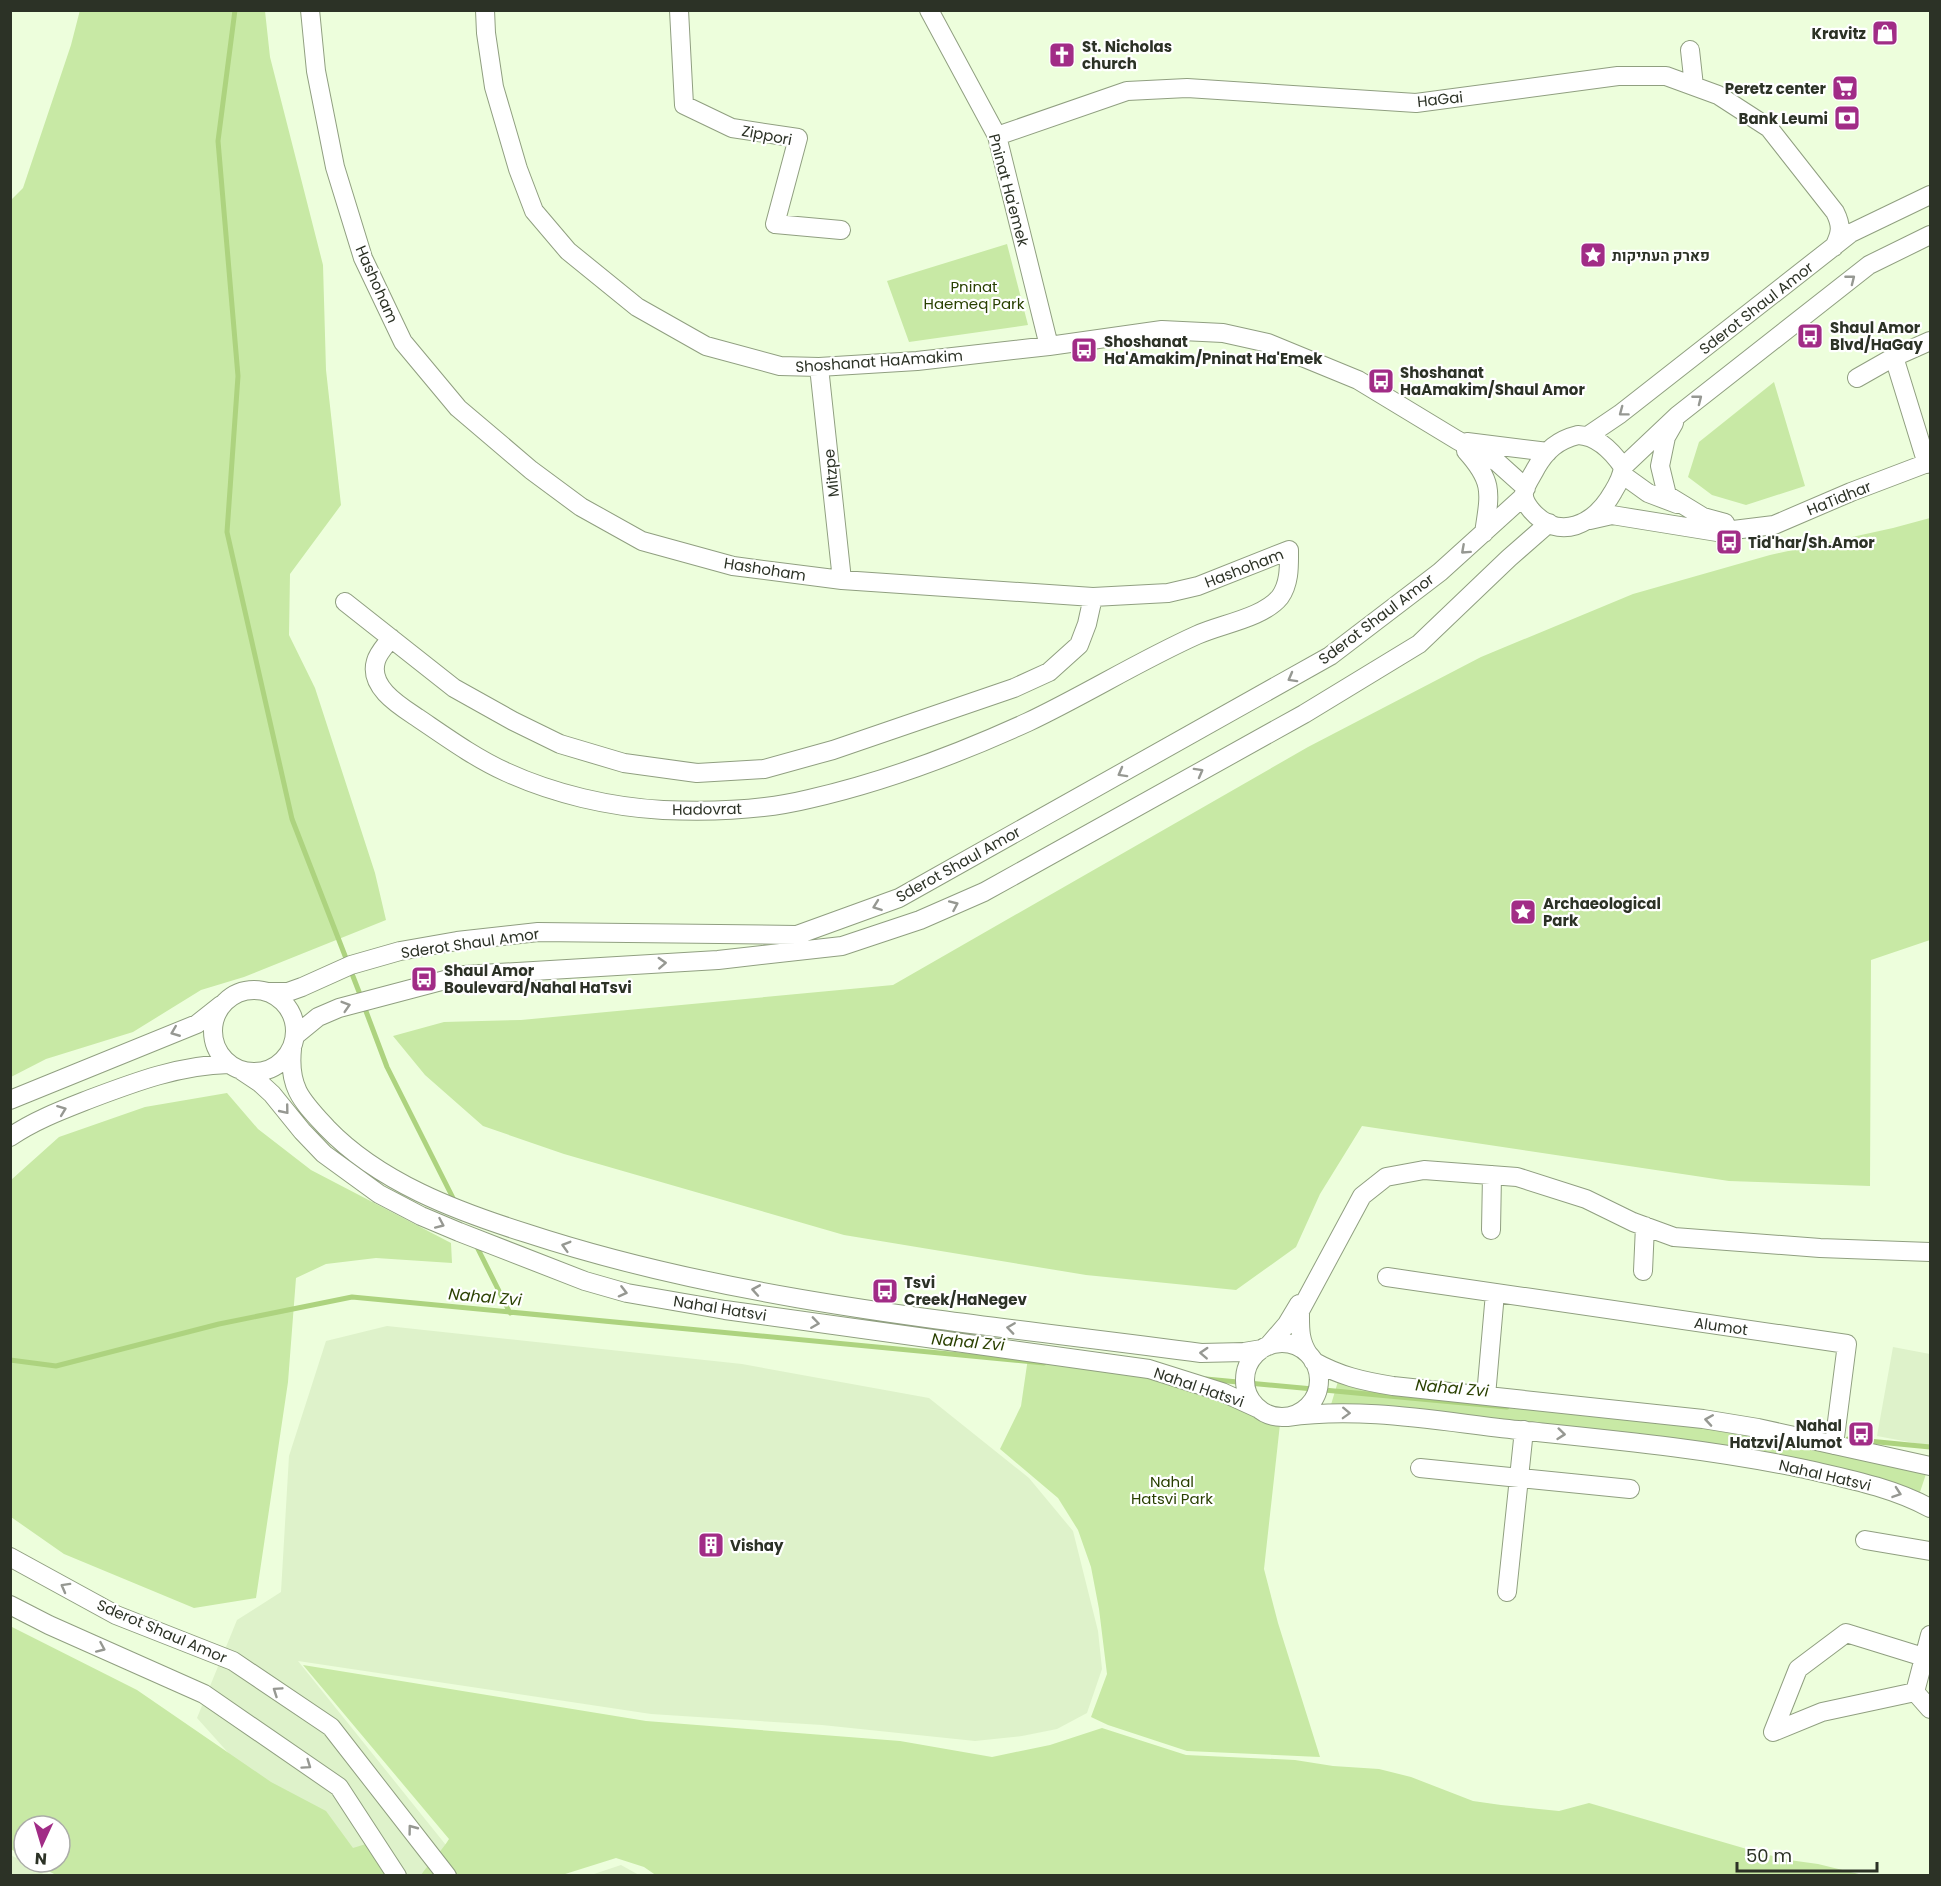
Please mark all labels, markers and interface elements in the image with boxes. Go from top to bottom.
shop icon: Kravitz [1870,18,1900,48]
place label: Kravitz [1812,23,1866,44]
place label: St. Nicholas church [1082,36,1172,74]
church icon: St. Nicholas church [1047,40,1077,70]
supermarket icon: Peretz center [1830,73,1860,103]
place label: Peretz center [1725,78,1827,99]
street label: HaGai [1416,86,1464,112]
bank icon: Bank Leumi [1832,103,1862,133]
place label: Bank Leumi [1739,108,1828,129]
street label: Zippori [740,120,794,150]
street label: Pninat Ha'emek [984,131,1034,249]
place icon: פארק העתיקות [1578,240,1608,270]
street label: Hashoham [351,242,403,326]
place label: פארק העתיקות [1612,245,1710,266]
street label: Sderot Shaul Amor [1695,257,1818,359]
park label: Pninat Haemeq Park [924,276,1025,314]
one-way arrow [1845,276,1856,287]
place label: Shaul Amor Blvd/HaGay [1830,317,1923,355]
bus stop icon: Shaul Amor Blvd/HaGay [1795,321,1825,351]
place label: Shoshanat Ha'Amakim/Pninat Ha'Emek [1104,331,1323,369]
bus stop icon: Shoshanat Ha'Amakim/Pninat Ha'Emek [1069,335,1099,365]
street label: Shoshanat HaAmakim [795,345,963,377]
place label: Shoshanat HaAmakim/Shaul Amor [1400,362,1585,400]
bus stop icon: Shoshanat HaAmakim/Shaul Amor [1366,366,1396,396]
one-way arrow [1691,396,1702,407]
one-way arrow [1619,404,1630,415]
street label: Mitzpe [818,448,844,498]
street label: HaTidhar [1804,475,1875,520]
bus stop icon: Tid'har/Sh.Amor [1714,527,1744,557]
place label: Tid'har/Sh.Amor [1748,532,1875,553]
one-way arrow [1461,542,1472,553]
street label: Hashoham [1202,543,1286,593]
street label: Hashoham [722,552,808,586]
street label: Sderot Shaul Amor [1314,568,1438,669]
one-way arrow [1288,671,1298,682]
one-way arrow [1118,766,1128,777]
one-way arrow [1193,768,1204,779]
street label: Hadovrat [672,798,742,820]
street label: Sderot Shaul Amor [892,821,1024,907]
place label: Archaeological Park [1543,893,1661,931]
place icon: Archaeological Park [1508,897,1538,927]
one-way arrow [872,899,883,912]
one-way arrow [948,900,959,912]
street label: Sderot Shaul Amor [399,923,541,963]
one-way arrow [658,957,667,970]
place label: Shaul Amor Boulevard/Nahal HaTsvi [444,960,632,998]
bus stop icon: Shaul Amor Boulevard/Nahal HaTsvi [409,964,439,994]
one-way arrow [340,1001,351,1014]
one-way arrow [171,1025,182,1037]
one-way arrow [56,1104,67,1117]
one-way arrow [277,1104,288,1115]
one-way arrow [434,1217,445,1229]
one-way arrow [561,1241,572,1253]
place label: Tsvi Creek/HaNegev [904,1272,1027,1310]
bus stop icon: Tsvi Creek/HaNegev [870,1276,900,1306]
water label: Nahal Zvi [447,1282,524,1312]
one-way arrow [618,1284,628,1297]
one-way arrow [751,1284,760,1296]
street label: Nahal Hatsvi [672,1290,768,1326]
street label: Alumot [1693,1312,1749,1340]
one-way arrow [811,1316,820,1328]
one-way arrow [1006,1322,1015,1335]
water label: Nahal Zvi [930,1327,1007,1357]
one-way arrow [1200,1346,1209,1359]
street label: Nahal Hatsvi [1151,1362,1247,1412]
water label: Nahal Zvi [1414,1373,1491,1403]
one-way arrow [1341,1407,1350,1419]
one-way arrow [1704,1415,1713,1427]
place label: Nahal Hatzvi/Alumot [1730,1415,1842,1453]
bus stop icon: Nahal Hatzvi/Alumot [1846,1419,1876,1449]
one-way arrow [1556,1427,1565,1440]
street label: Nahal Hatsvi [1777,1454,1873,1496]
park label: Nahal Hatsvi Park [1131,1471,1213,1509]
one-way arrow [1891,1485,1902,1498]
building icon: Vishay [696,1530,726,1560]
place label: Vishay [730,1535,784,1556]
one-way arrow [61,1583,71,1594]
street label: Sderot Shaul Amor [94,1594,231,1668]
one-way arrow [95,1641,106,1653]
one-way arrow [273,1687,284,1698]
one-way arrow [300,1758,311,1769]
north arrow [12,1814,72,1874]
one-way arrow [408,1825,419,1836]
scale bar [1737,1835,1876,1873]
text: 50 m [1746,1843,1792,1868]
text: N [34,1847,48,1870]

